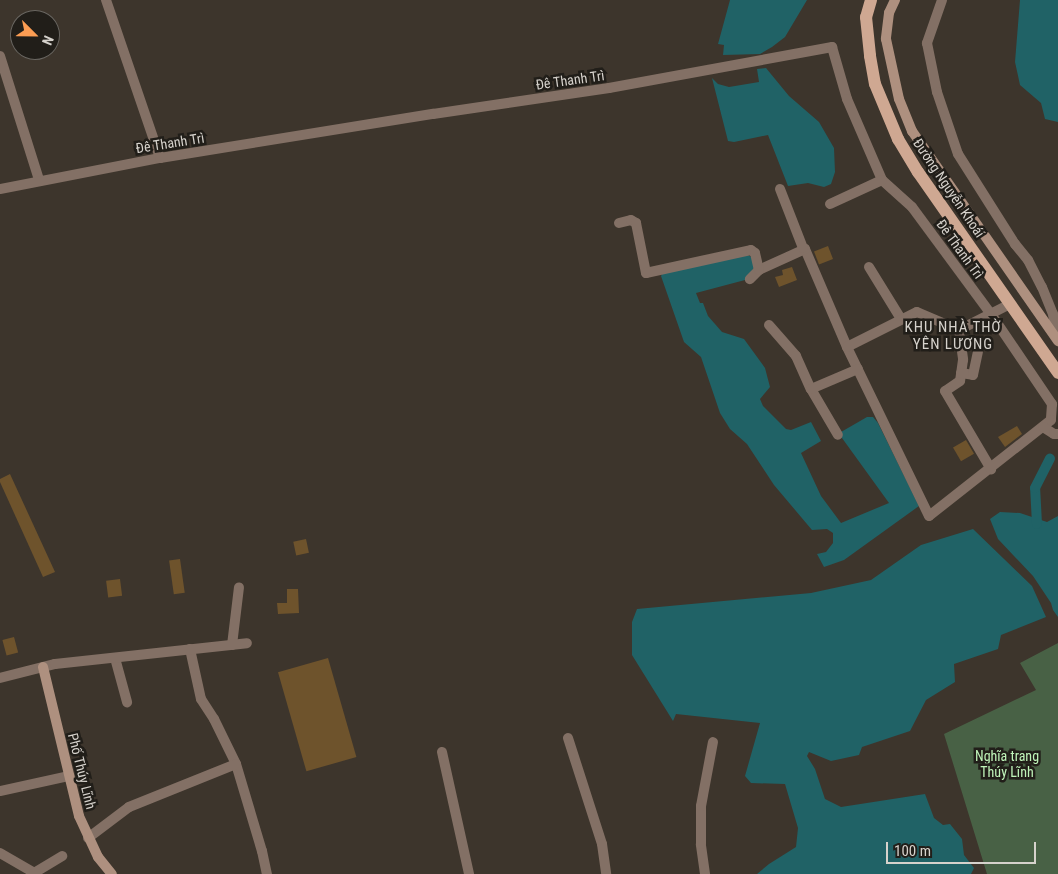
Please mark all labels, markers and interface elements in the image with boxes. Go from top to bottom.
north arrow [10,10,60,60]
text: N [39,33,57,48]
street label: Đê Thanh Trì [534,67,606,93]
street label: Đê Thanh Trì [134,129,206,157]
street label: Đường Nguyễn Khoái [910,135,988,241]
street label: Đê Thanh Trì [933,216,987,282]
district label: KHU NHÀ THỜ YÊN LƯƠNG [903,318,1003,353]
street label: Phố Thúy Lĩnh [64,731,100,811]
park label: Nghĩa trang Thúy Lĩnh [975,748,1039,780]
scale bar [888,832,1038,864]
text: 100 m [894,842,931,860]

